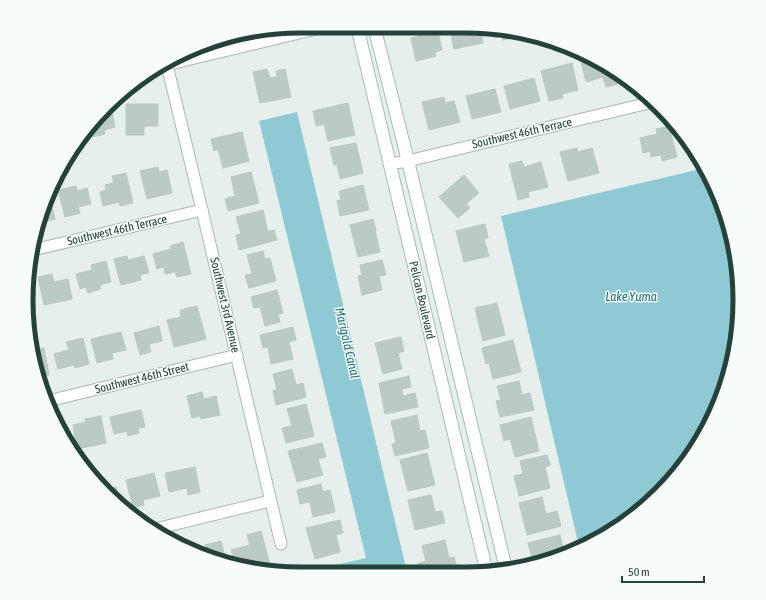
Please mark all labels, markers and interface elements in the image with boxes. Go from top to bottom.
street label: Southwest 46th Terrace [471,115,573,151]
street label: Southwest 46th Terrace [66,212,168,248]
street label: Southwest 3rd Avenue [207,256,243,354]
street label: Pelican Boulevard [406,260,438,340]
water label: Lake Yuma [605,289,657,304]
water label: Marigold Canal [332,306,363,380]
street label: Southwest 46th Street [94,359,191,396]
scale bar [622,558,704,584]
text: 50 m [628,565,650,579]

